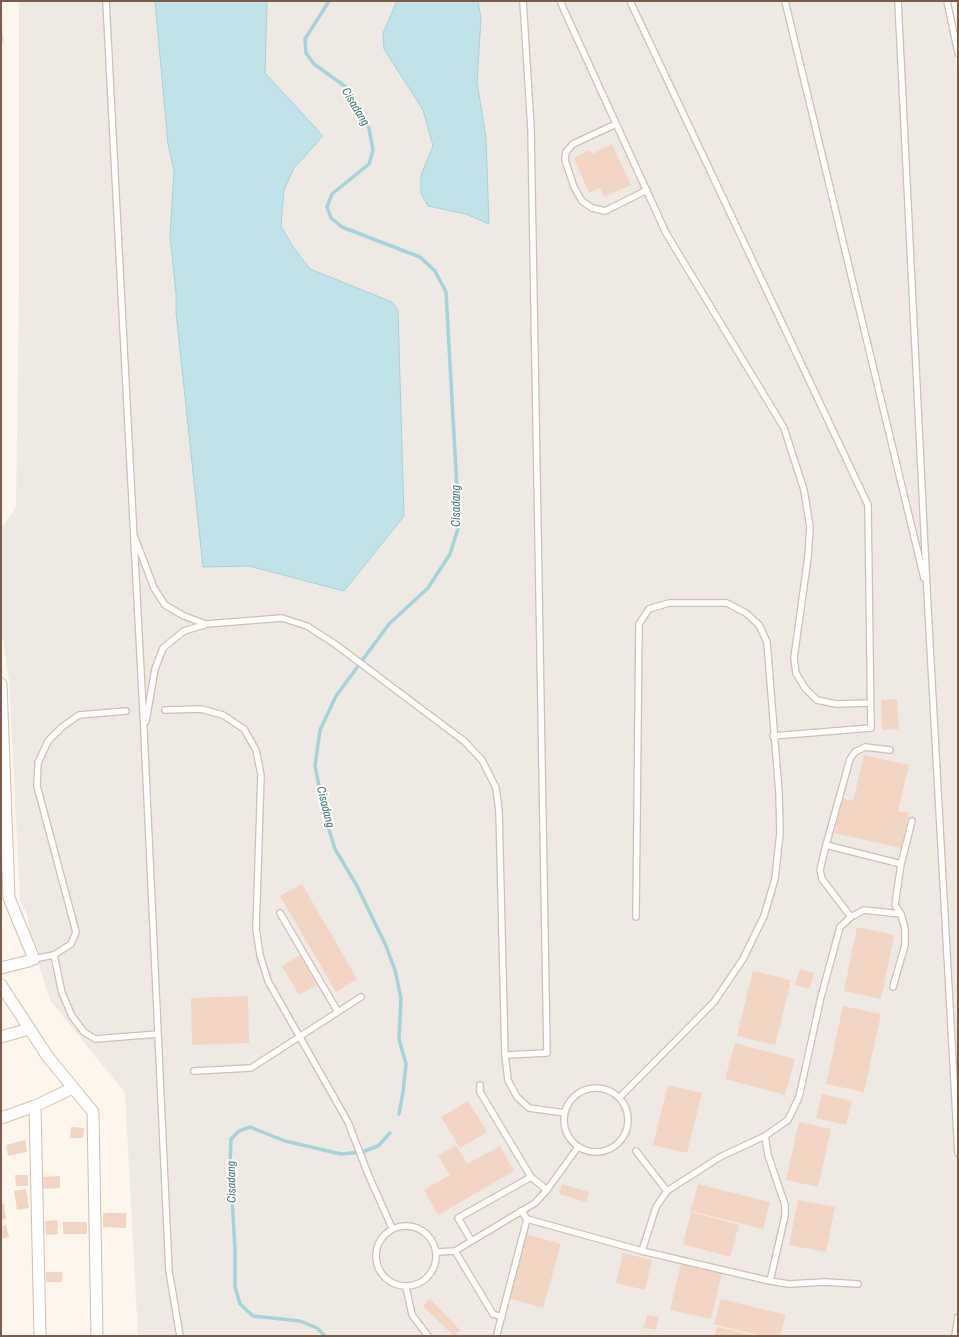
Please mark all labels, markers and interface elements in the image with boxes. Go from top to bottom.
water label: Cisadang [338,85,372,129]
water label: Cisadang [450,485,464,527]
water label: Cisadang [313,785,337,829]
water label: Cisadang [224,1161,240,1203]

